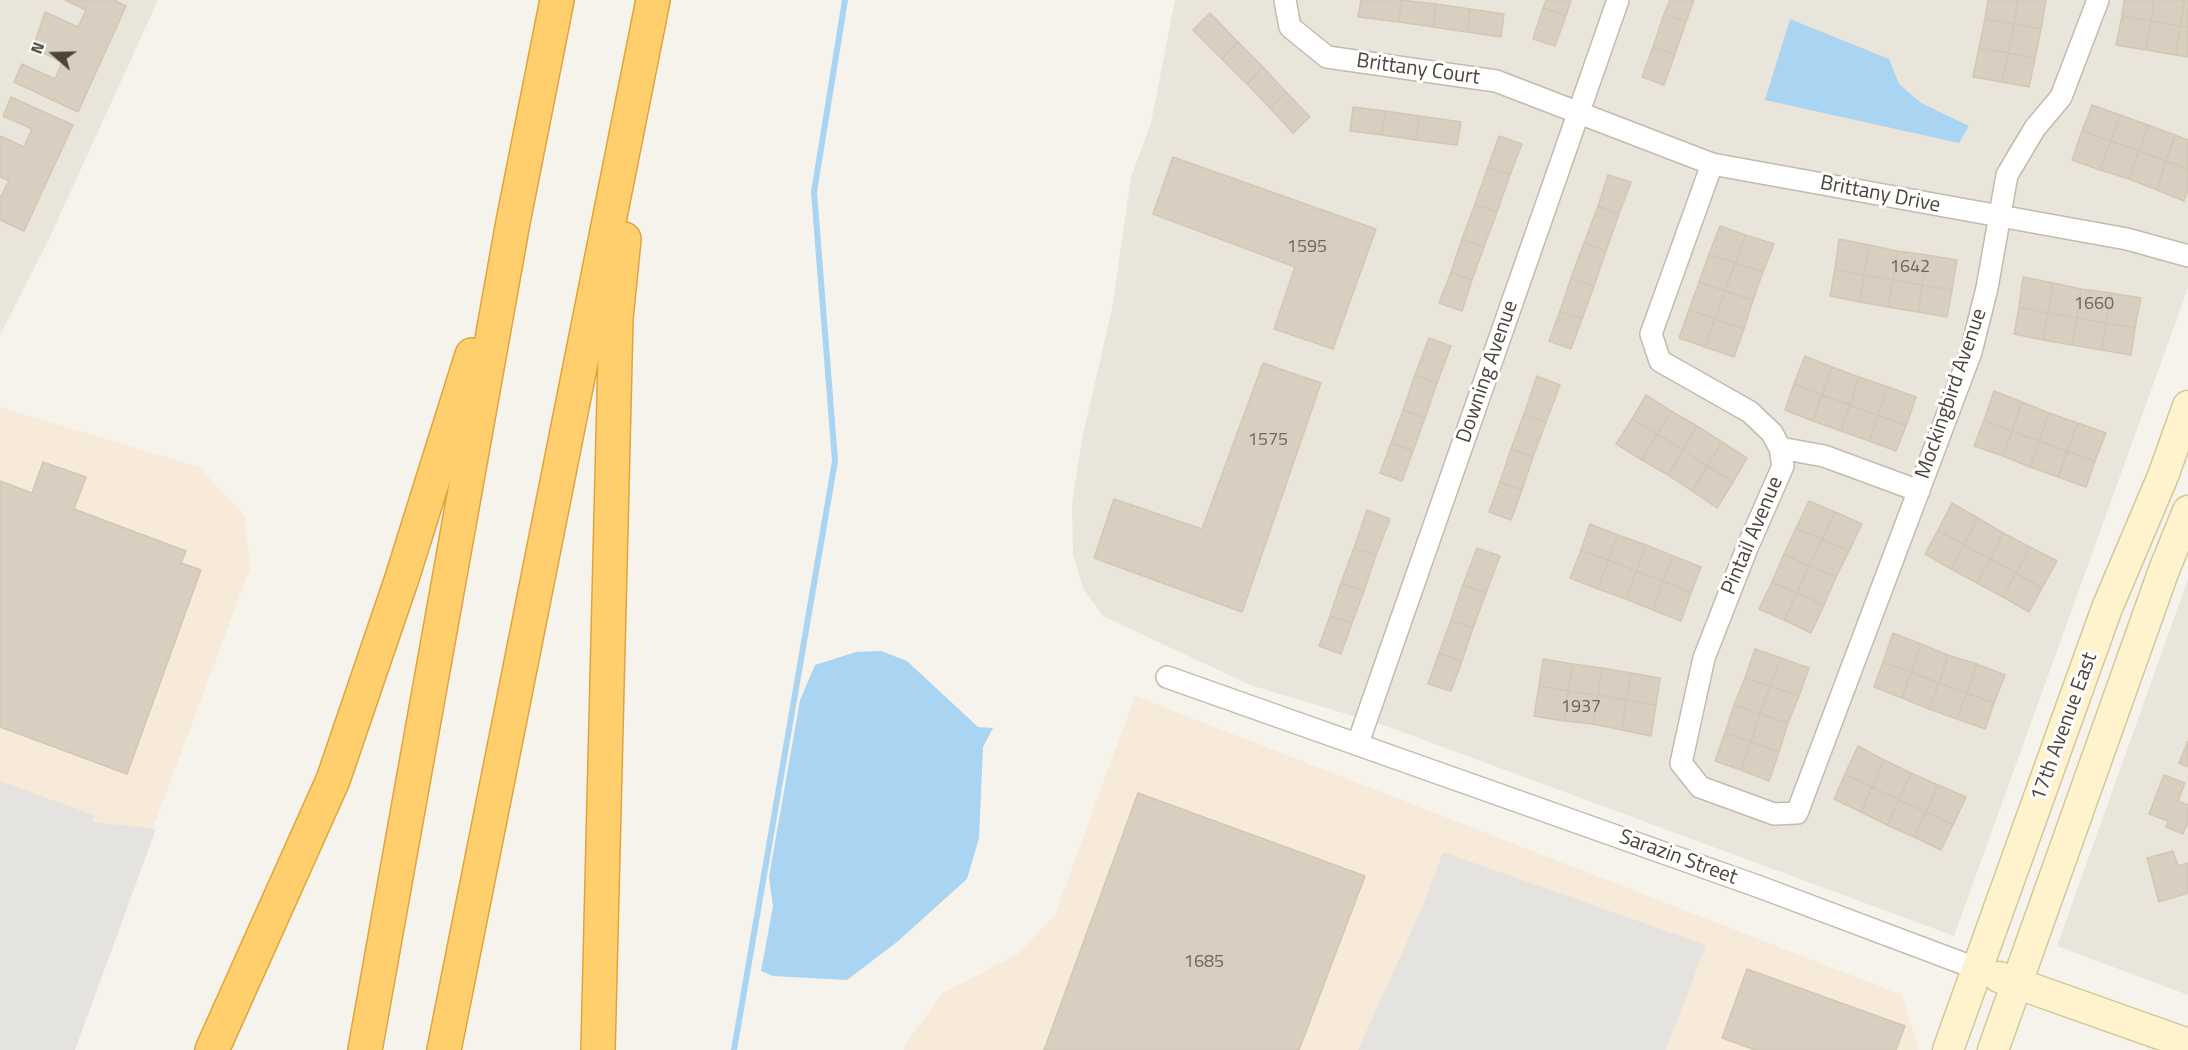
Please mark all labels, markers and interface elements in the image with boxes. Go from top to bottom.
north arrow [24,24,84,84]
text: N [24,39,50,57]
street label: Brittany Court [1355,49,1481,91]
street label: Brittany Drive [1818,171,1942,219]
house number: 1595 [1287,237,1327,259]
house number: 1642 [1890,257,1930,279]
house number: 1660 [2074,294,2114,316]
street label: Downing Avenue [1452,298,1524,446]
street label: Mockingbird Avenue [1911,305,1993,483]
house number: 1575 [1248,430,1288,452]
street label: Pintail Avenue [1717,473,1789,599]
street label: 17th Avenue East [2026,649,2104,805]
house number: 1937 [1561,697,1601,719]
street label: Sarazin Street [1615,825,1741,891]
house number: 1685 [1184,952,1224,974]

